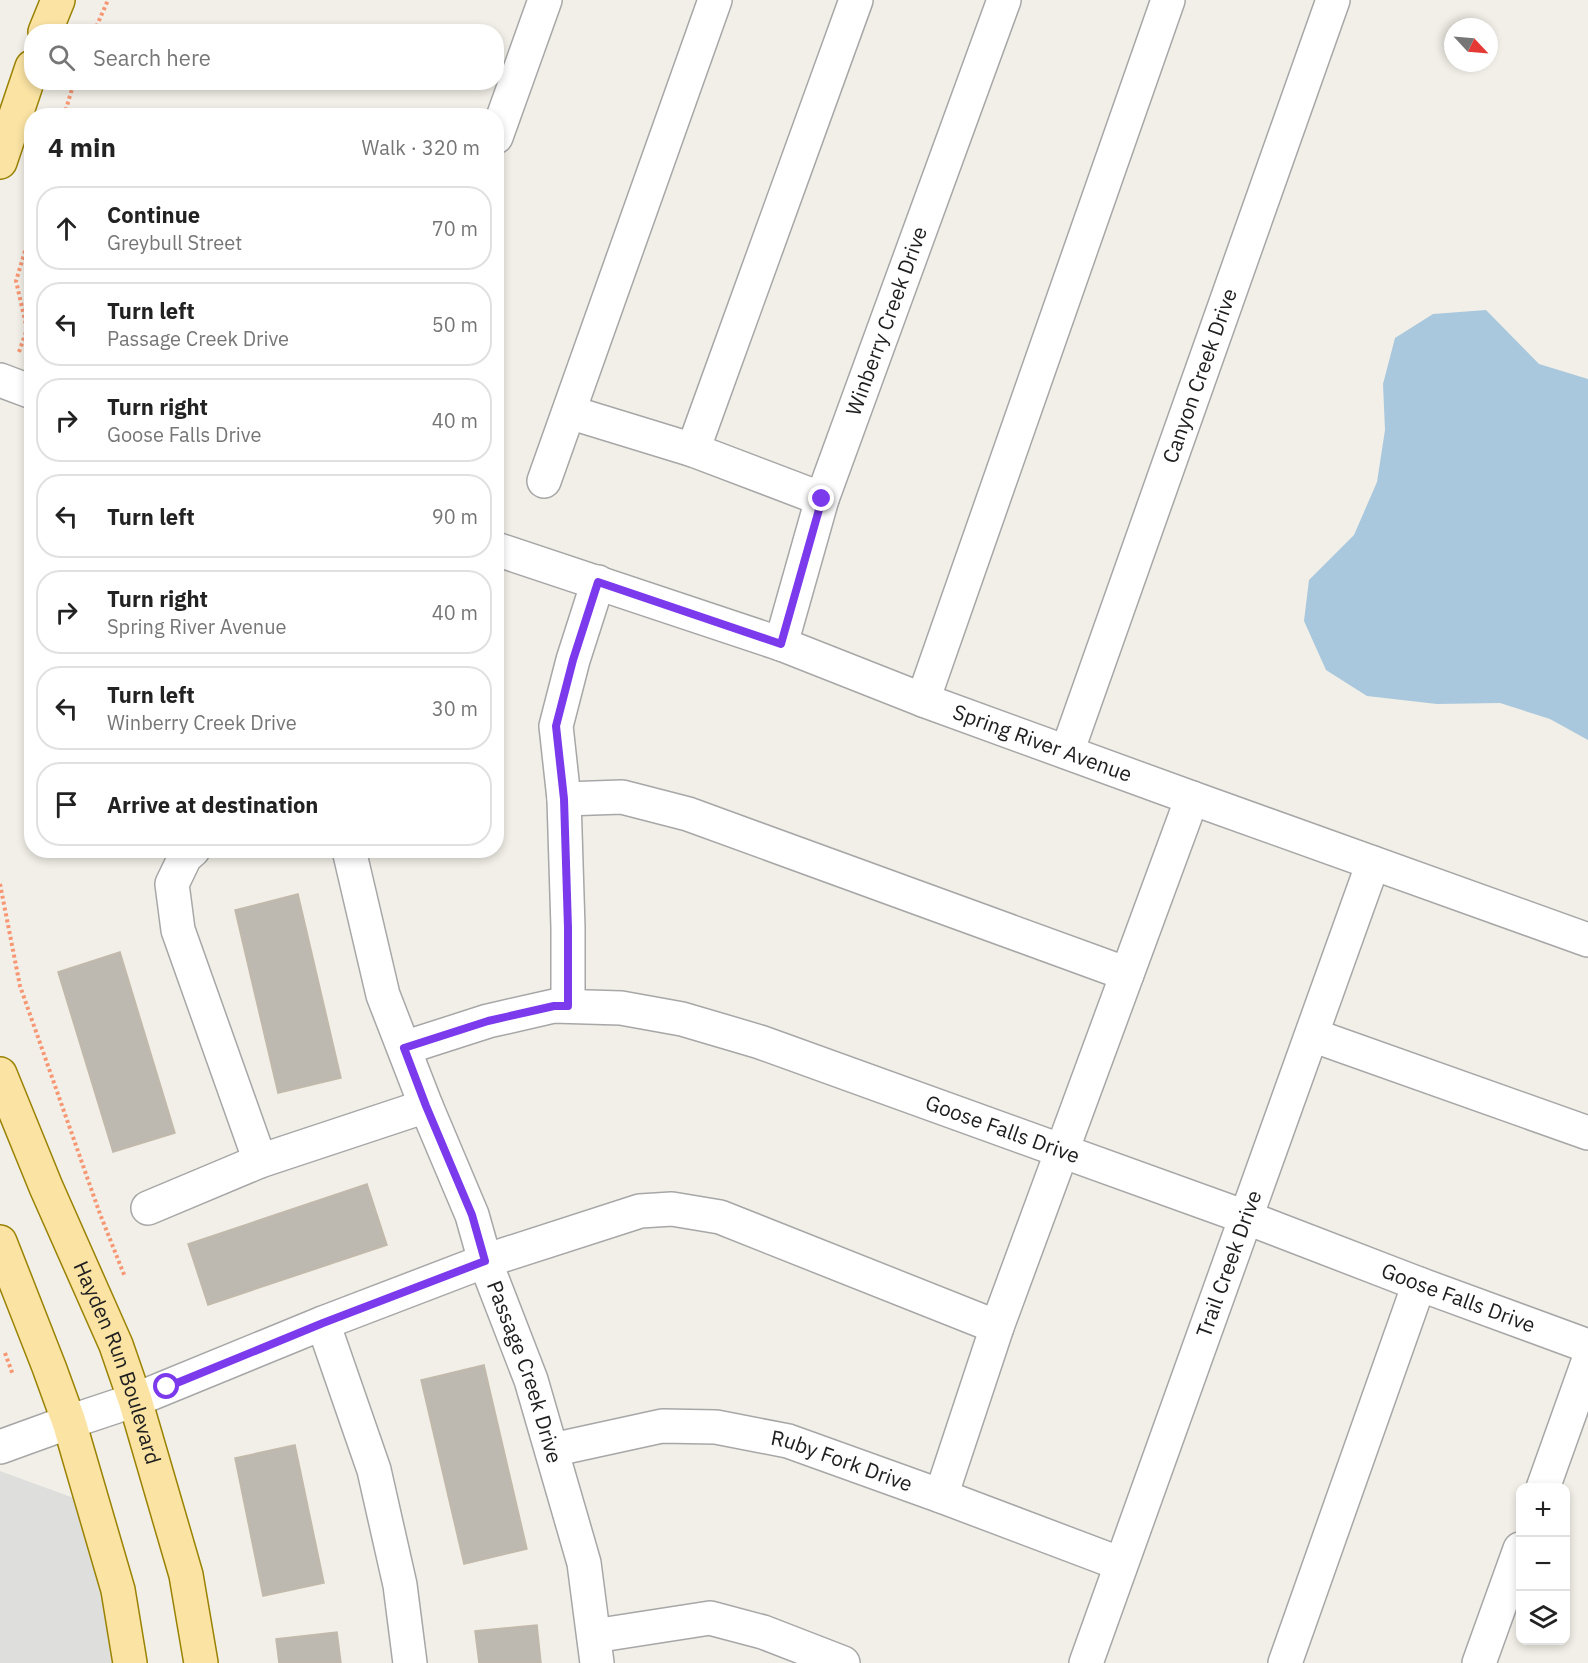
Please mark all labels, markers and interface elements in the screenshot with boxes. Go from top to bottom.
north arrow [1444,18,1498,72]
search box [24,24,504,90]
icon: search [45,41,78,74]
text: Search here [93,43,211,72]
text: 4 min [48,130,116,164]
text: Walk · 320 m [362,134,480,161]
text: Continue [107,200,200,229]
icon: ahead [50,212,83,245]
text: 70 m [432,215,478,242]
street label: Winberry Creek Drive [839,222,933,419]
text: Greybull Street [107,229,242,256]
street label: Canyon Creek Drive [1155,284,1243,467]
text: Turn left [107,296,195,325]
icon: left [50,308,83,341]
text: 50 m [432,311,478,338]
text: Passage Creek Drive [107,325,289,352]
text: Turn right [107,392,208,421]
icon: right [50,404,83,437]
text: 40 m [432,407,478,434]
text: Goose Falls Drive [107,421,261,448]
route end [808,485,834,511]
icon: left [50,500,83,533]
text: Turn left [107,502,195,531]
text: 90 m [432,503,478,530]
text: Turn right [107,584,208,613]
icon: right [50,596,83,629]
text: 40 m [432,599,478,626]
text: Spring River Avenue [107,613,287,640]
text: Turn left [107,680,195,709]
icon: left [50,692,83,725]
text: 30 m [432,695,478,722]
street label: Spring River Avenue [949,697,1136,788]
text: Winberry Creek Drive [107,709,297,736]
icon: arrive [50,788,83,821]
text: Arrive at destination [107,790,318,819]
street label: Goose Falls Drive [922,1088,1084,1169]
street label: Trail Creek Drive [1189,1186,1267,1341]
street label: Hayden Run Boulevard [68,1256,168,1467]
street label: Goose Falls Drive [1378,1256,1539,1339]
street label: Passage Creek Drive [481,1276,569,1466]
route start [153,1373,179,1399]
street label: Ruby Fork Drive [769,1423,917,1498]
map controls [1516,1483,1570,1645]
button: + [1516,1483,1570,1537]
button: − [1516,1537,1570,1591]
button: layers [1516,1591,1570,1645]

